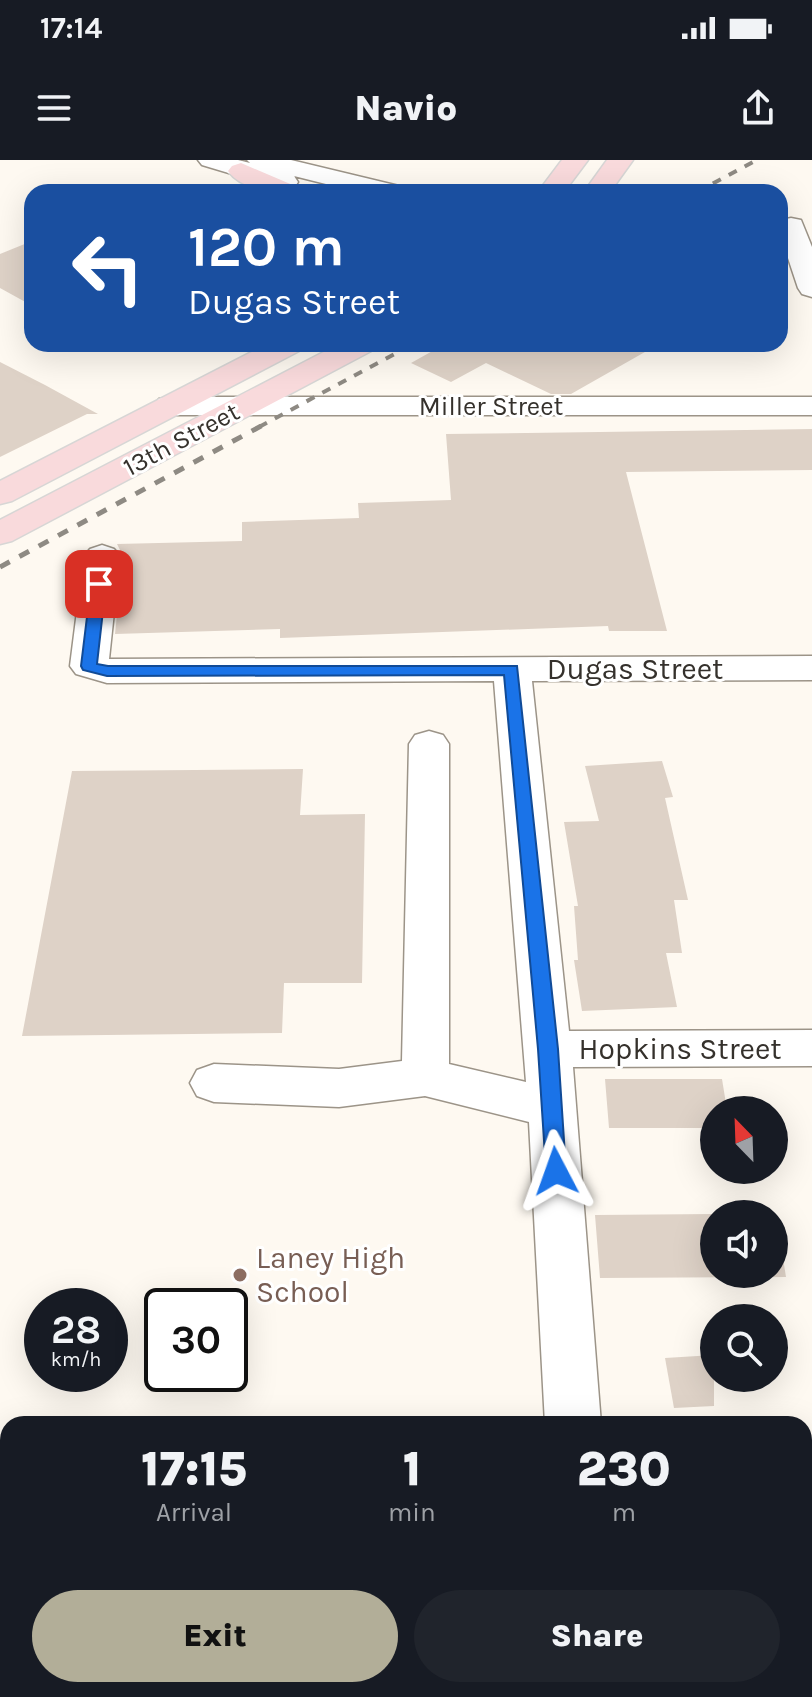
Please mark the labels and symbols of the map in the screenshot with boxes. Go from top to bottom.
street label: Miller Street [419,391,564,422]
street label: 13th Street [118,396,245,483]
pin [65,550,133,618]
street label: Dugas Street [547,651,723,687]
street label: Hopkins Street [578,1031,782,1067]
north arrow [700,1096,788,1184]
position arrow [514,1129,598,1213]
place label: Laney High School [256,1240,405,1310]
marker: Laney High School [231,1266,249,1284]
speed limit sign: 30 [144,1288,248,1392]

